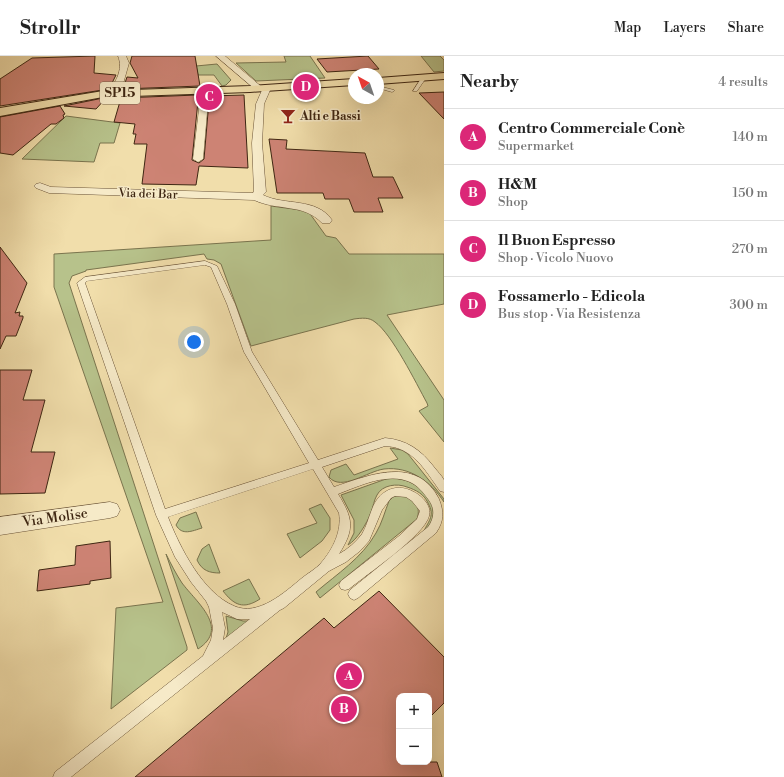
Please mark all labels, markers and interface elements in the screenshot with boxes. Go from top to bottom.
text: Strollr [20,16,81,40]
text: Map [614,19,641,37]
text: Layers [663,19,706,37]
text: Share [728,19,764,37]
north arrow [348,68,384,104]
text: Nearby [460,71,519,93]
pin: D [293,72,319,102]
text: 4 results [718,74,768,90]
road number: SP15 [100,82,140,104]
pin: C [196,82,222,112]
bar icon: Alti e Bassi [279,107,297,125]
place label: Alti e Bassi [299,109,361,124]
text: Centro Commerciale Conè [498,119,685,138]
text: A [468,129,478,145]
text: 140 m [732,129,768,145]
text: Supermarket [498,138,574,154]
text: H&M [498,175,537,194]
street label: Via dei Bar [117,185,178,203]
text: B [468,185,478,201]
text: 150 m [733,185,768,201]
text: Shop [498,194,528,210]
text: Il Buon Espresso [498,231,616,250]
text: C [468,241,478,257]
text: 270 m [732,241,768,257]
text: Shop · Vicolo Nuovo [498,250,614,266]
text: Fossamerlo - Edicola [498,287,645,306]
text: D [468,297,478,313]
text: 300 m [730,297,768,313]
text: Bus stop · Via Resistenza [498,306,640,322]
your location [184,332,204,352]
street label: Via Molise [20,504,89,532]
pin: A [336,661,362,691]
map controls [396,693,432,765]
button: + [396,693,432,729]
pin: B [331,694,357,724]
button: − [396,729,432,765]

